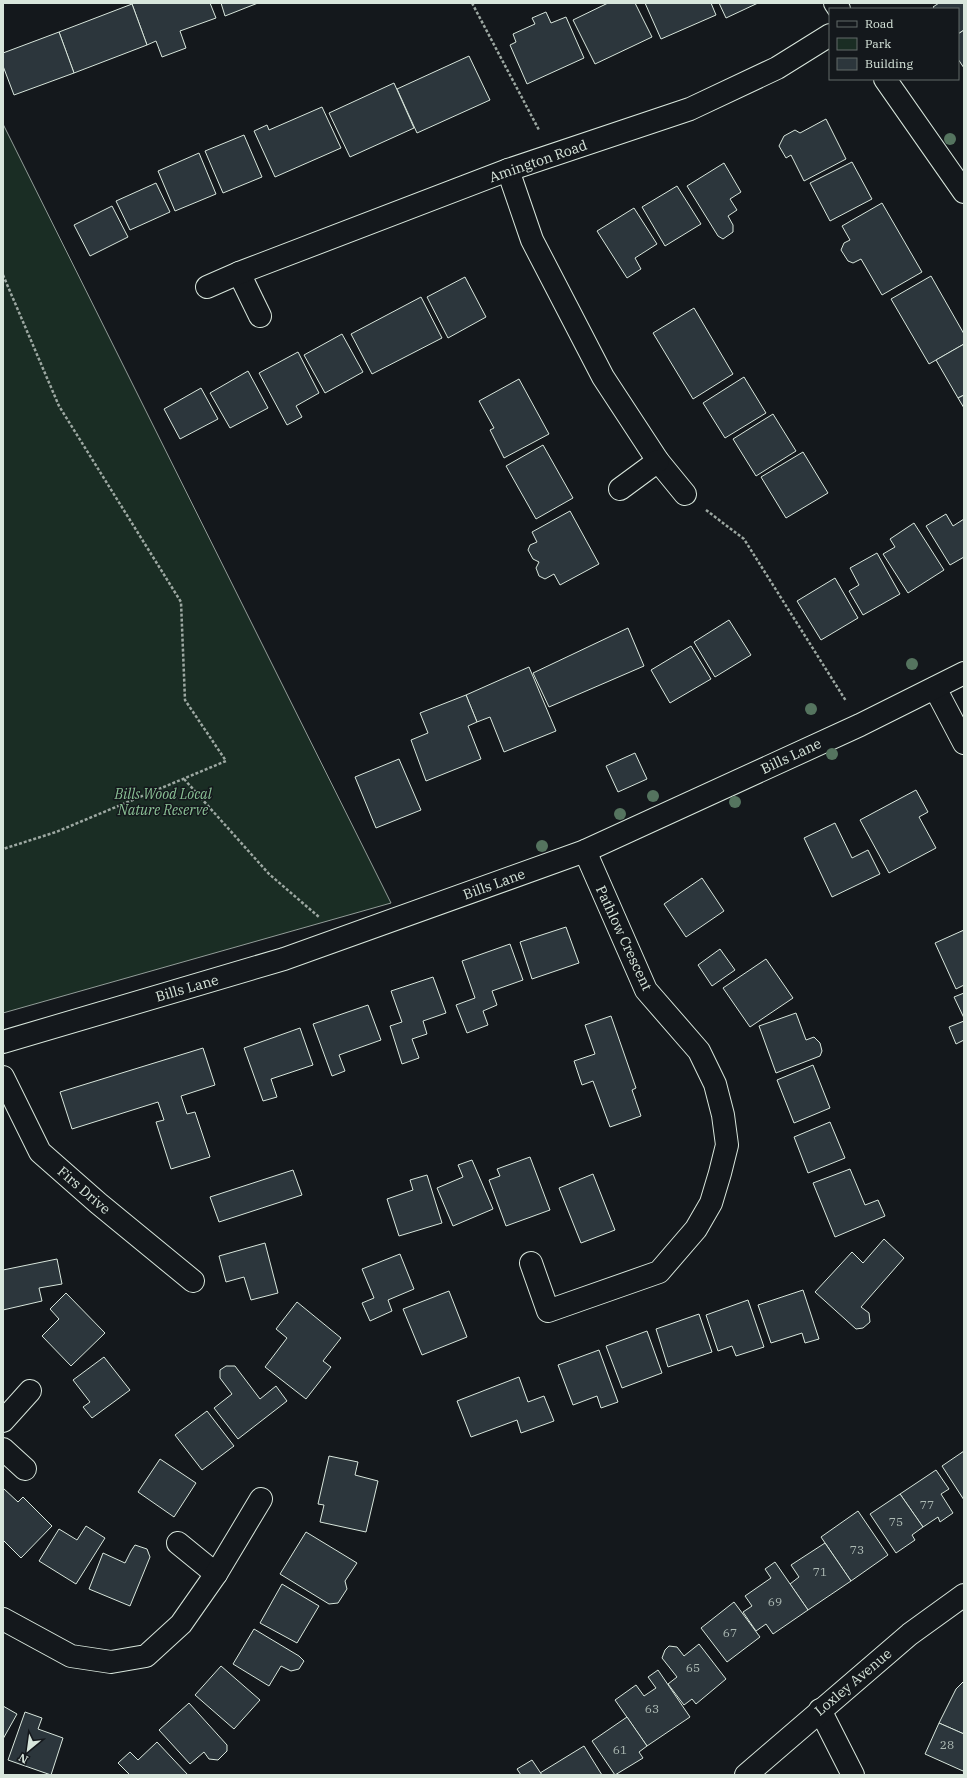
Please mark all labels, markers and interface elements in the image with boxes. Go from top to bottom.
legend [829,8,959,80]
text: Road [865,16,894,31]
text: Park [865,36,891,51]
text: Building [865,56,913,71]
street label: Amington Road [487,136,590,186]
street label: Bills Lane [758,734,824,778]
park label: Bills Wood Local Nature Reserve [113,785,213,819]
street label: Bills Lane [461,864,527,904]
street label: Pathlow Crescent [592,883,656,993]
street label: Bills Lane [153,970,221,1006]
street label: Firs Drive [54,1162,114,1218]
house number: 77 [920,1497,934,1512]
house number: 75 [889,1514,903,1529]
house number: 73 [850,1542,864,1557]
house number: 71 [813,1564,827,1579]
house number: 69 [768,1594,782,1609]
house number: 67 [723,1625,737,1640]
street label: Loxley Avenue [811,1644,895,1720]
house number: 65 [686,1660,700,1675]
house number: 63 [645,1701,659,1716]
north arrow [8,1730,48,1770]
house number: 28 [940,1737,954,1752]
house number: 61 [613,1742,627,1757]
text: N [16,1750,30,1767]

